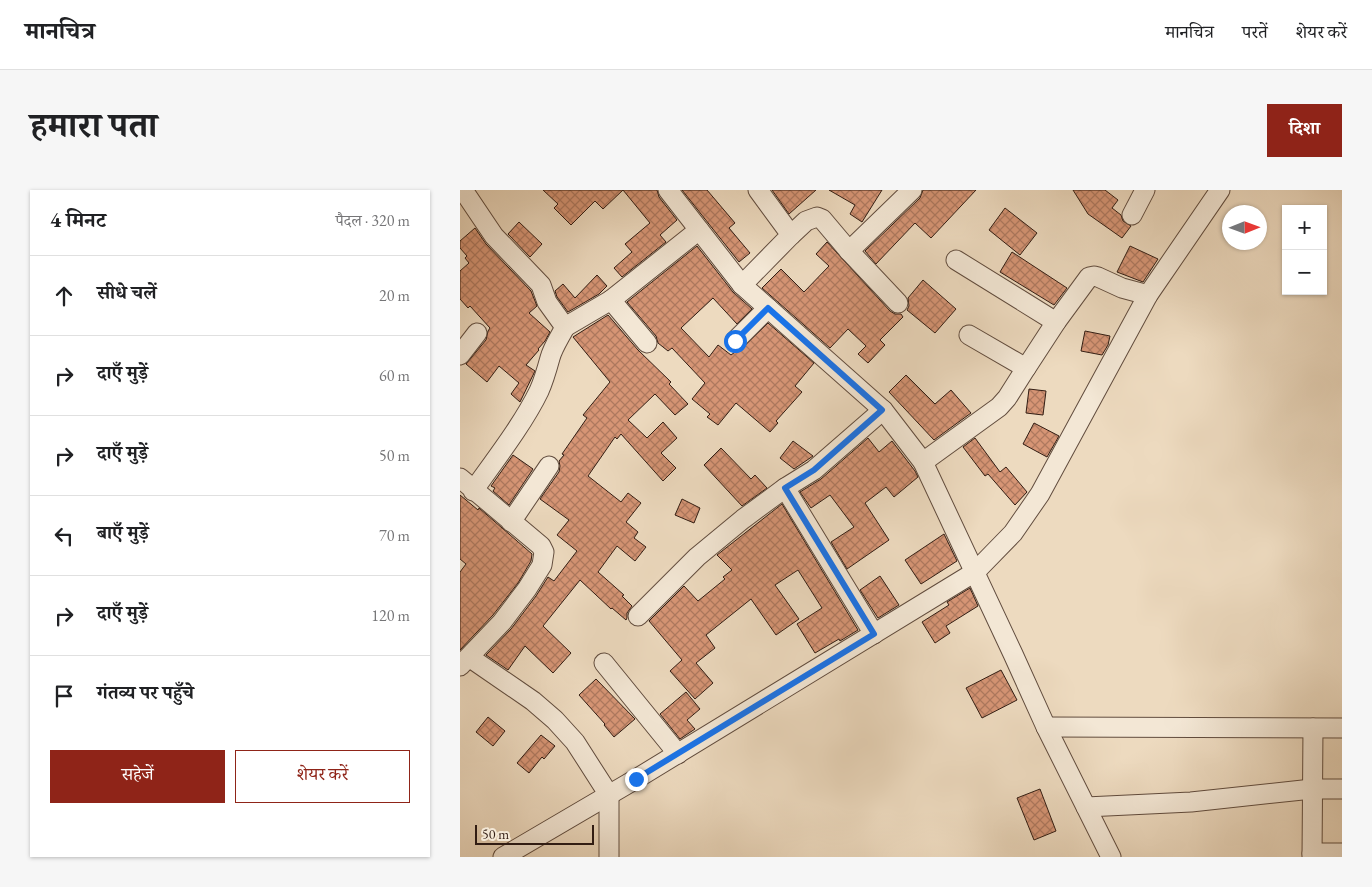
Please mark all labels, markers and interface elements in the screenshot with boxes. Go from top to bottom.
text: मानचित्र [25,15,95,46]
text: मानचित्र [1165,20,1214,43]
text: परतें [1242,20,1268,43]
text: शेयर करें [1296,20,1347,43]
text: हमारा पता [30,102,157,147]
button: दिशा [1267,104,1342,157]
north arrow [1222,205,1267,250]
map controls [1282,205,1327,295]
button: + [1282,205,1327,250]
text: 4 मिनट [50,206,106,233]
text: पैदल · 320 m [336,210,410,231]
button: − [1282,250,1327,295]
text: सीधे चलें [97,280,157,305]
icon: ahead [50,282,78,310]
text: 20 m [379,285,410,306]
route start [724,330,747,353]
text: दाएँ मुड़ें [97,360,148,385]
icon: right [50,362,78,390]
text: 60 m [379,365,410,386]
text: दाएँ मुड़ें [97,440,148,465]
icon: right [50,442,78,470]
text: 50 m [379,445,410,466]
text: बाएँ मुड़ें [97,520,149,545]
icon: left [50,522,78,550]
text: 70 m [379,525,410,546]
text: दाएँ मुड़ें [97,600,148,625]
icon: right [50,602,78,630]
text: 120 m [371,605,410,626]
text: गंतव्य पर पहुँचे [97,680,194,705]
icon: arrive [50,682,78,710]
button: सहेजें [50,750,225,803]
button: शेयर करें [235,750,410,803]
route end [625,768,648,791]
scale bar [475,822,594,845]
text: 50 m [482,825,509,843]

